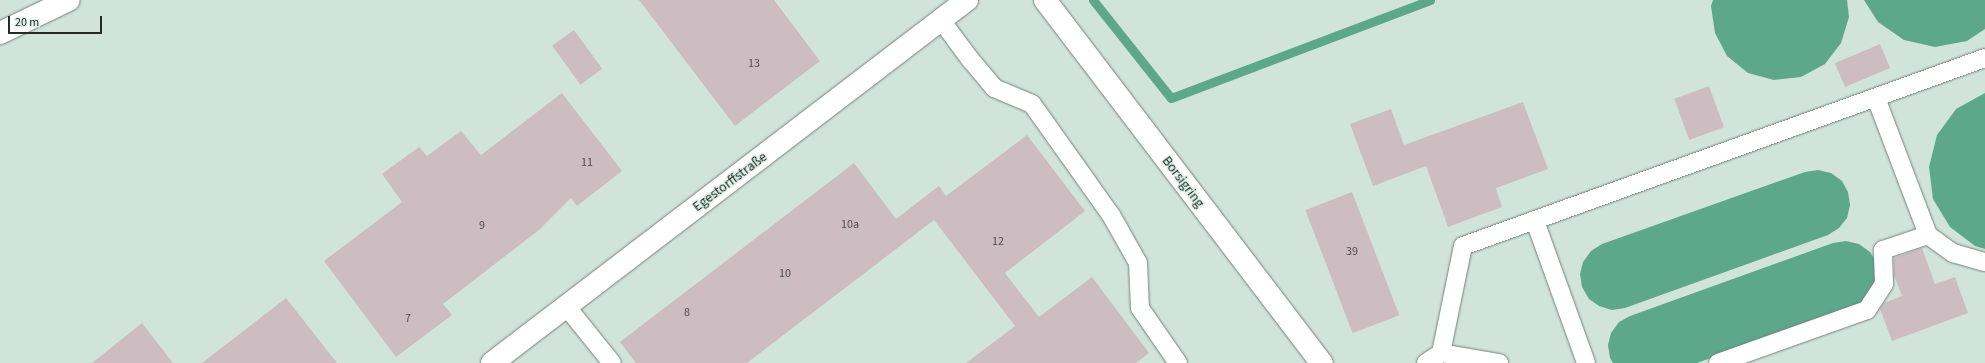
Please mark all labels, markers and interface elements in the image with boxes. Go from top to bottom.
scale bar [10,8,104,34]
text: 20 m [15,14,39,31]
house number: 13 [748,57,760,71]
street label: Egestorffstraße [690,149,770,215]
street label: Borsigring [1158,153,1208,211]
house number: 11 [581,156,593,170]
house number: 10a [841,218,859,232]
house number: 9 [479,219,485,233]
house number: 12 [992,235,1004,249]
house number: 39 [1346,245,1358,259]
house number: 10 [779,267,791,281]
house number: 8 [684,306,690,320]
house number: 7 [405,312,411,326]

